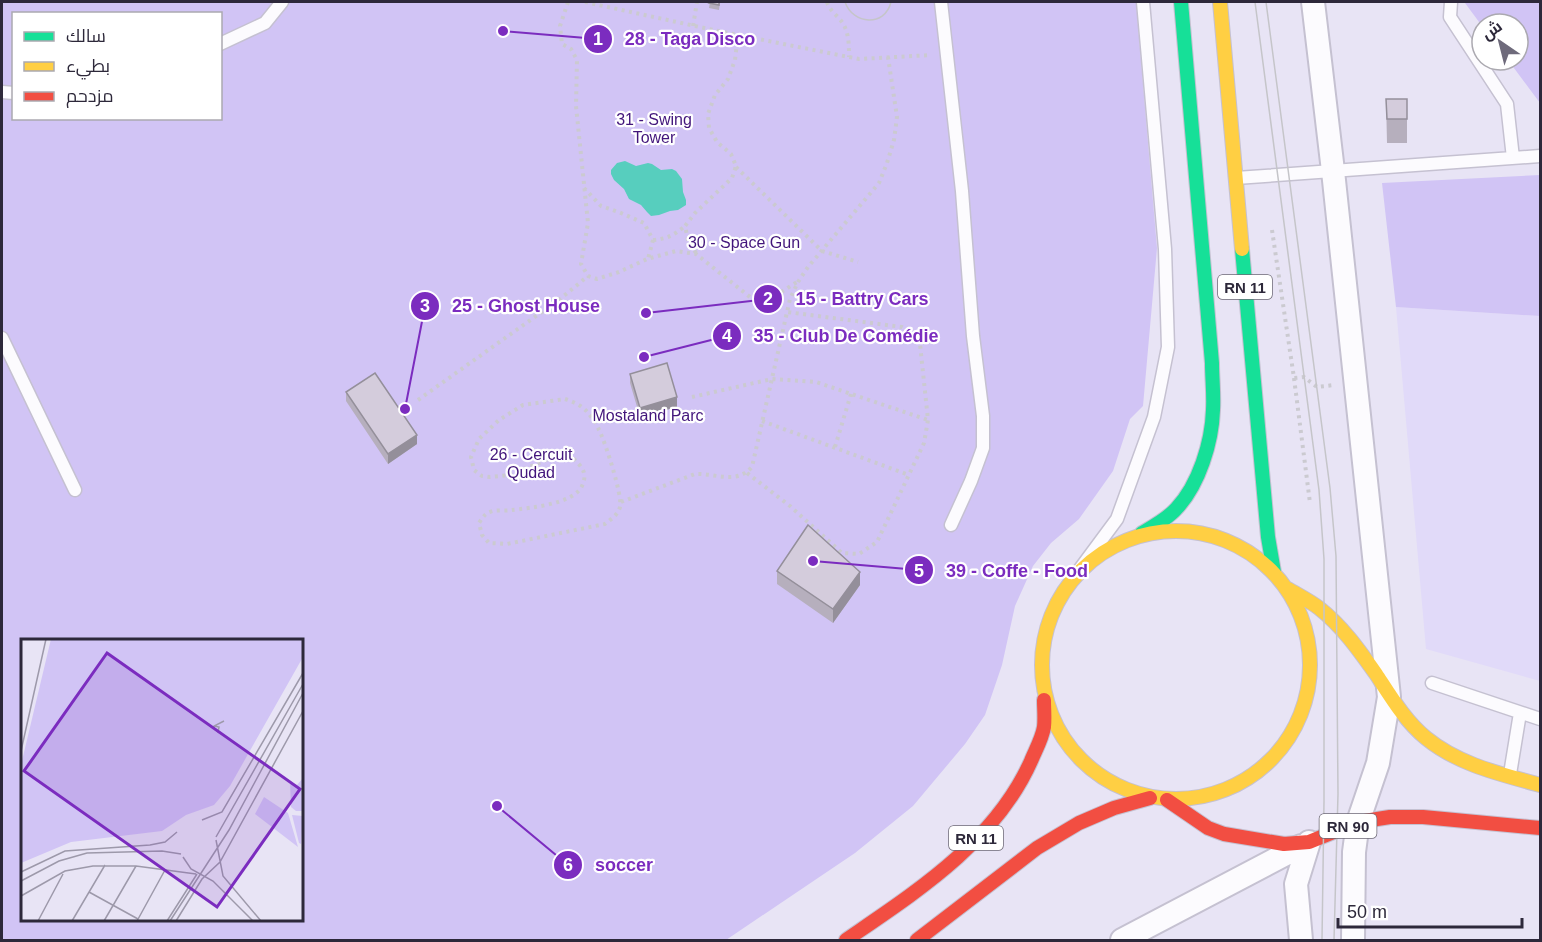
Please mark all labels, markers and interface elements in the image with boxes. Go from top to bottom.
legend [12,12,222,120]
north arrow [1470,12,1530,72]
text: ش [1478,17,1506,44]
callout: 28 - Taga Disco [583,21,768,57]
text: سالك [66,26,106,46]
text: 1 [593,29,603,49]
text: 28 - Taga Disco [625,29,755,49]
text: بطيء [66,56,110,80]
text: مزدحم [66,86,114,108]
park label: 31 - Swing Tower [616,111,692,146]
park label: 30 - Space Gun [688,234,800,251]
road number: RN 11 [1218,275,1272,299]
callout: 15 - Battry Cars [753,281,940,317]
callout: 25 - Ghost House [410,288,612,324]
text: 2 [763,289,773,309]
text: 15 - Battry Cars [795,289,929,309]
text: 3 [420,296,430,316]
text: 25 - Ghost House [452,296,600,316]
callout: 35 - Club De Comédie [712,318,951,354]
text: 4 [722,326,732,346]
text: 35 - Club De Comédie [753,326,939,346]
park label: Mostaland Parc [592,407,704,424]
park label: 26 - Cercuit Qudad [490,446,573,481]
callout: 39 - Coffe - Food [904,552,1100,588]
text: 5 [914,561,924,581]
text: 39 - Coffe - Food [946,561,1088,581]
inset map [21,639,303,921]
road number: RN 90 [1320,814,1376,838]
road number: RN 11 [949,826,1003,850]
callout: soccer [553,847,665,883]
text: 6 [563,855,573,875]
text: soccer [595,855,653,875]
scale bar [1338,891,1522,929]
text: 50 m [1347,902,1387,922]

